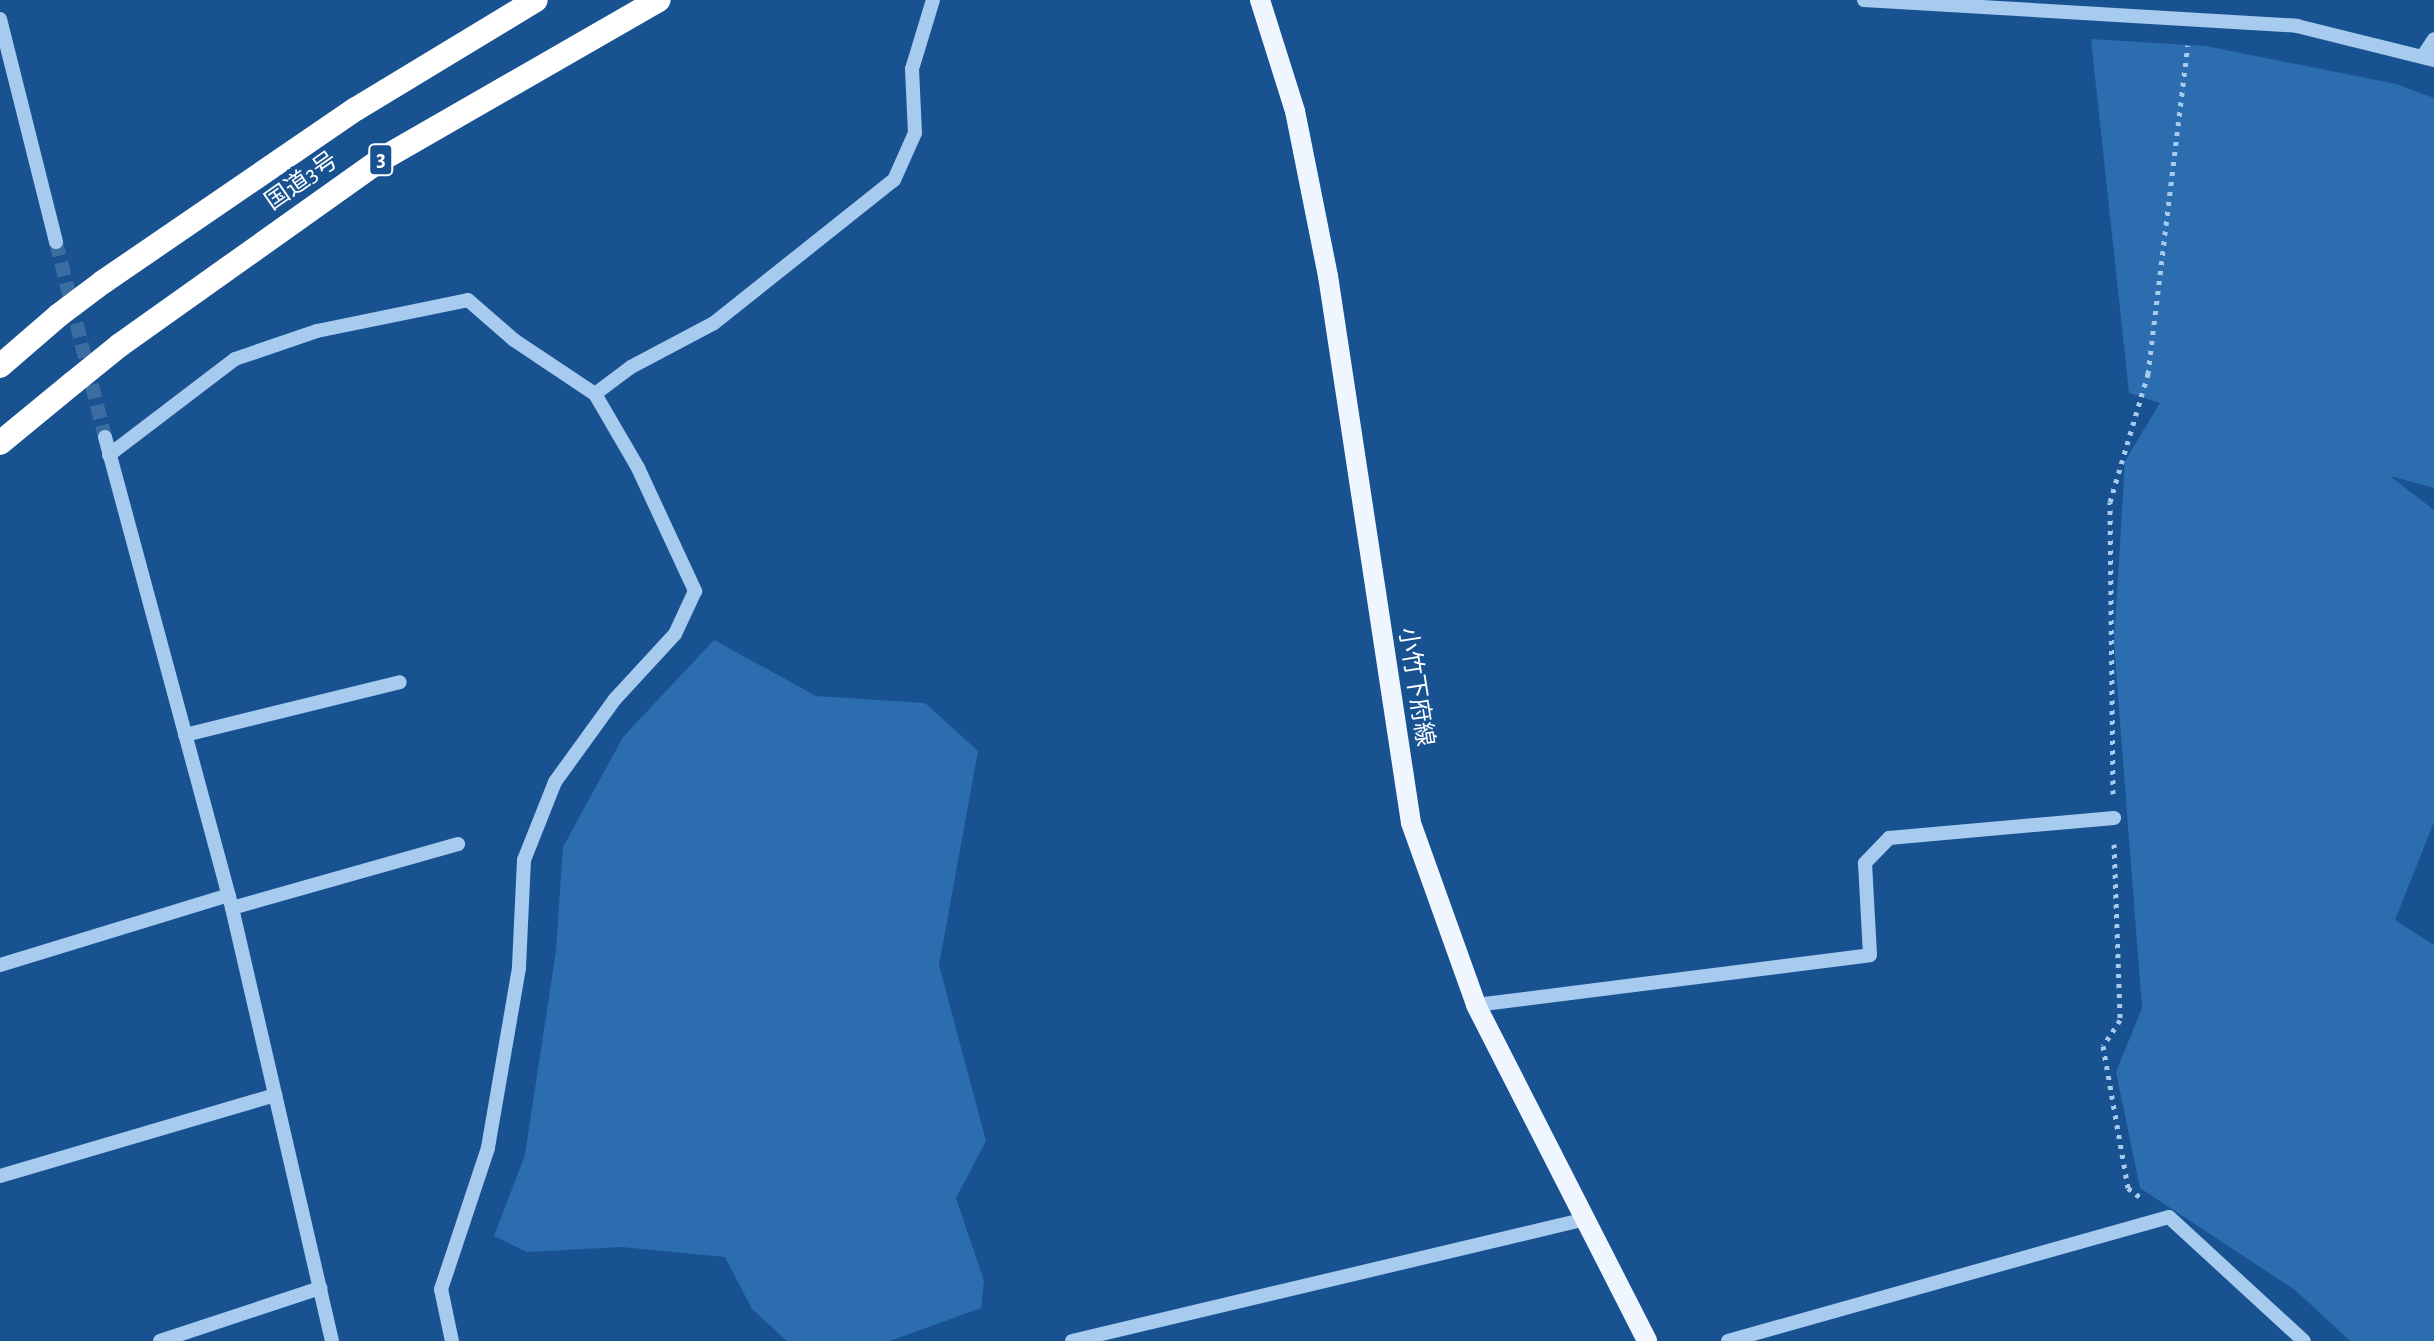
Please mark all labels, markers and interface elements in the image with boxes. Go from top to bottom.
road number: 3 [367,142,395,178]
street label: 国道3号 [260,147,344,217]
street label: 小竹下府線 [1391,625,1439,749]

